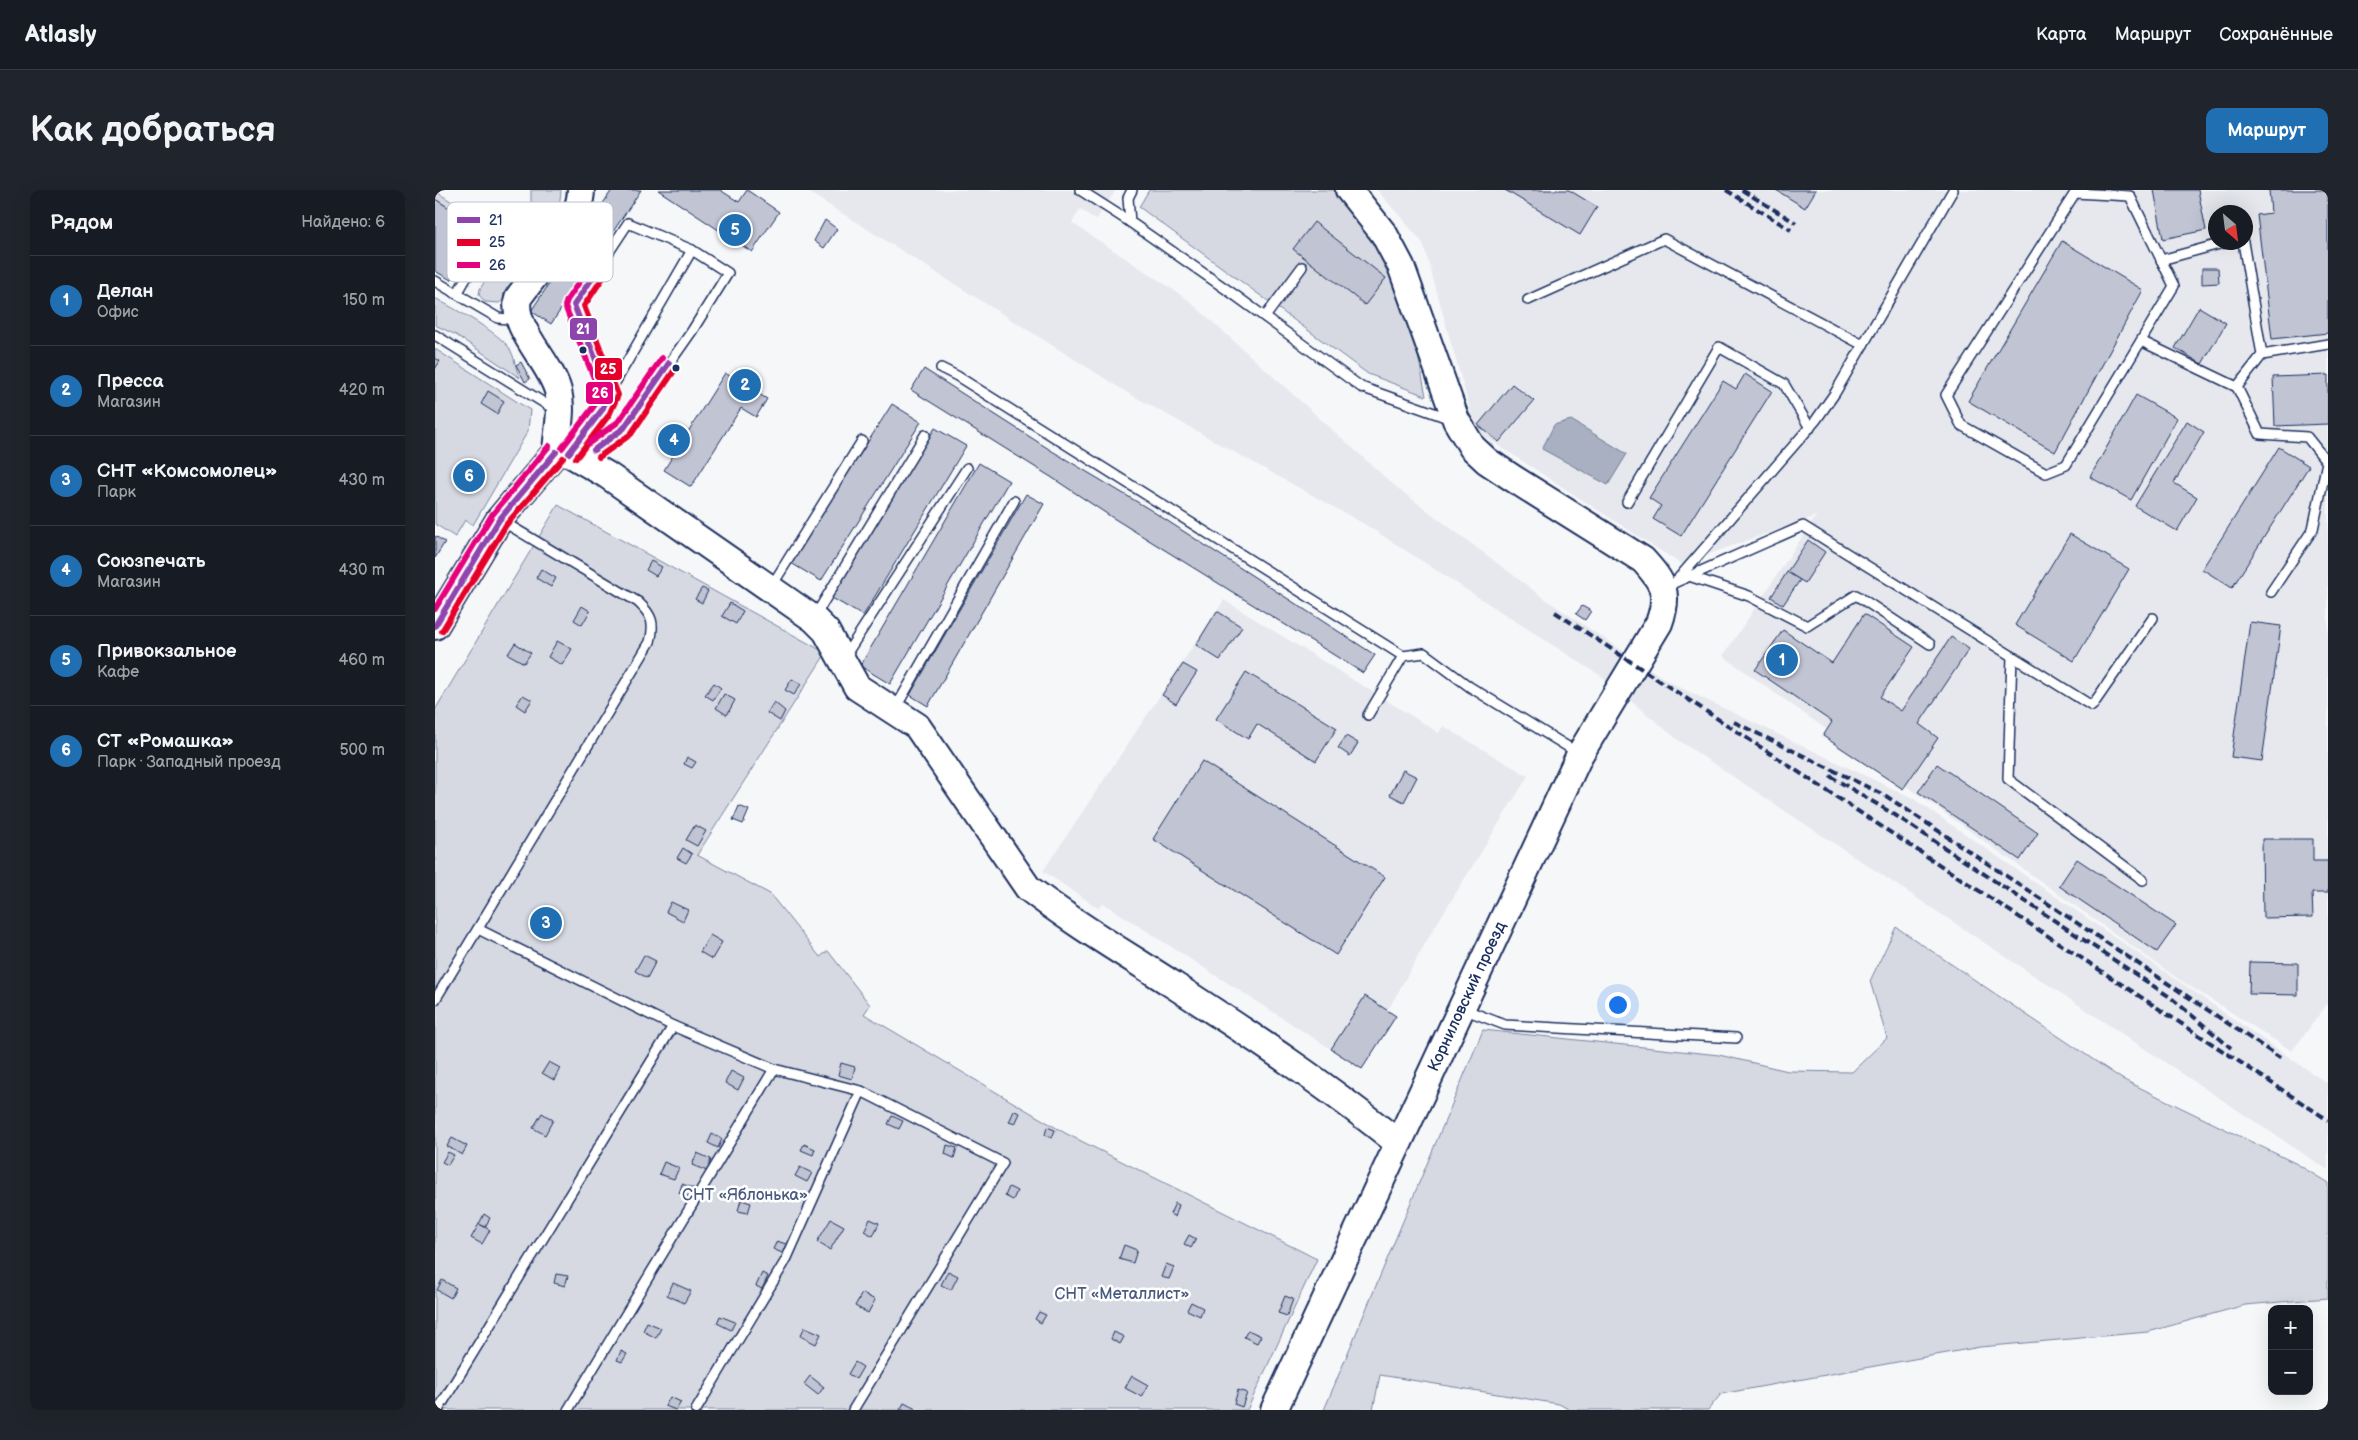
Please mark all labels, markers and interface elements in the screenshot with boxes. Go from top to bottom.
text: Atlasly [25,20,96,49]
text: Карта [2036,24,2087,45]
text: Маршрут [2115,24,2191,45]
text: Сохранённые [2219,24,2333,45]
button: Маршрут [2206,108,2328,153]
text: Как добраться [30,109,276,152]
legend [447,202,613,282]
north arrow [2208,205,2253,250]
text: Рядом [50,210,113,235]
pin: 5 [719,211,751,249]
text: 21 [489,212,502,229]
text: Найдено: 6 [301,213,385,232]
text: 25 [489,234,505,251]
text: 26 [489,257,506,274]
text: Делан [97,280,153,303]
text: 1 [63,291,69,310]
text: 150 m [343,291,385,310]
text: Офис [97,303,139,322]
line badge: 21 [569,317,598,341]
text: 21 [576,321,590,338]
unlabelled marker [578,345,588,355]
line badge: 25 [594,357,623,381]
text: 25 [600,361,616,378]
unlabelled marker [671,363,681,373]
pin: 2 [729,366,761,404]
text: Пресса [97,370,163,393]
text: 2 [61,381,71,400]
text: 420 m [339,381,385,400]
line badge: 26 [585,381,614,405]
text: 26 [592,385,608,402]
text: Магазин [97,393,161,412]
pin: 4 [658,421,690,459]
pin: 6 [453,457,485,495]
text: СНТ «Комсомолец» [97,460,278,483]
text: 3 [61,471,71,490]
text: 430 m [338,471,385,490]
text: Парк [97,483,136,502]
text: Союзпечать [97,550,206,573]
text: 4 [61,561,71,580]
text: 430 m [338,561,385,580]
text: Магазин [97,573,161,592]
text: Привокзальное [97,640,237,663]
pin: 1 [1766,641,1798,679]
text: 5 [61,651,71,670]
text: 460 m [339,651,385,670]
text: Кафе [97,663,139,682]
text: СТ «Ромашка» [97,730,234,753]
text: 6 [61,741,71,760]
text: 500 m [339,741,385,760]
text: Парк · Западный проезд [97,753,281,772]
pin: 3 [530,904,562,942]
street label: Корниловский проезд [1424,918,1511,1075]
your location [1605,992,1631,1018]
park label: СНТ «Яблонька» [682,1186,808,1205]
park label: СНТ «Металлист» [1055,1285,1190,1304]
map controls [2268,1305,2313,1395]
button: + [2268,1305,2313,1350]
button: − [2268,1350,2313,1395]

